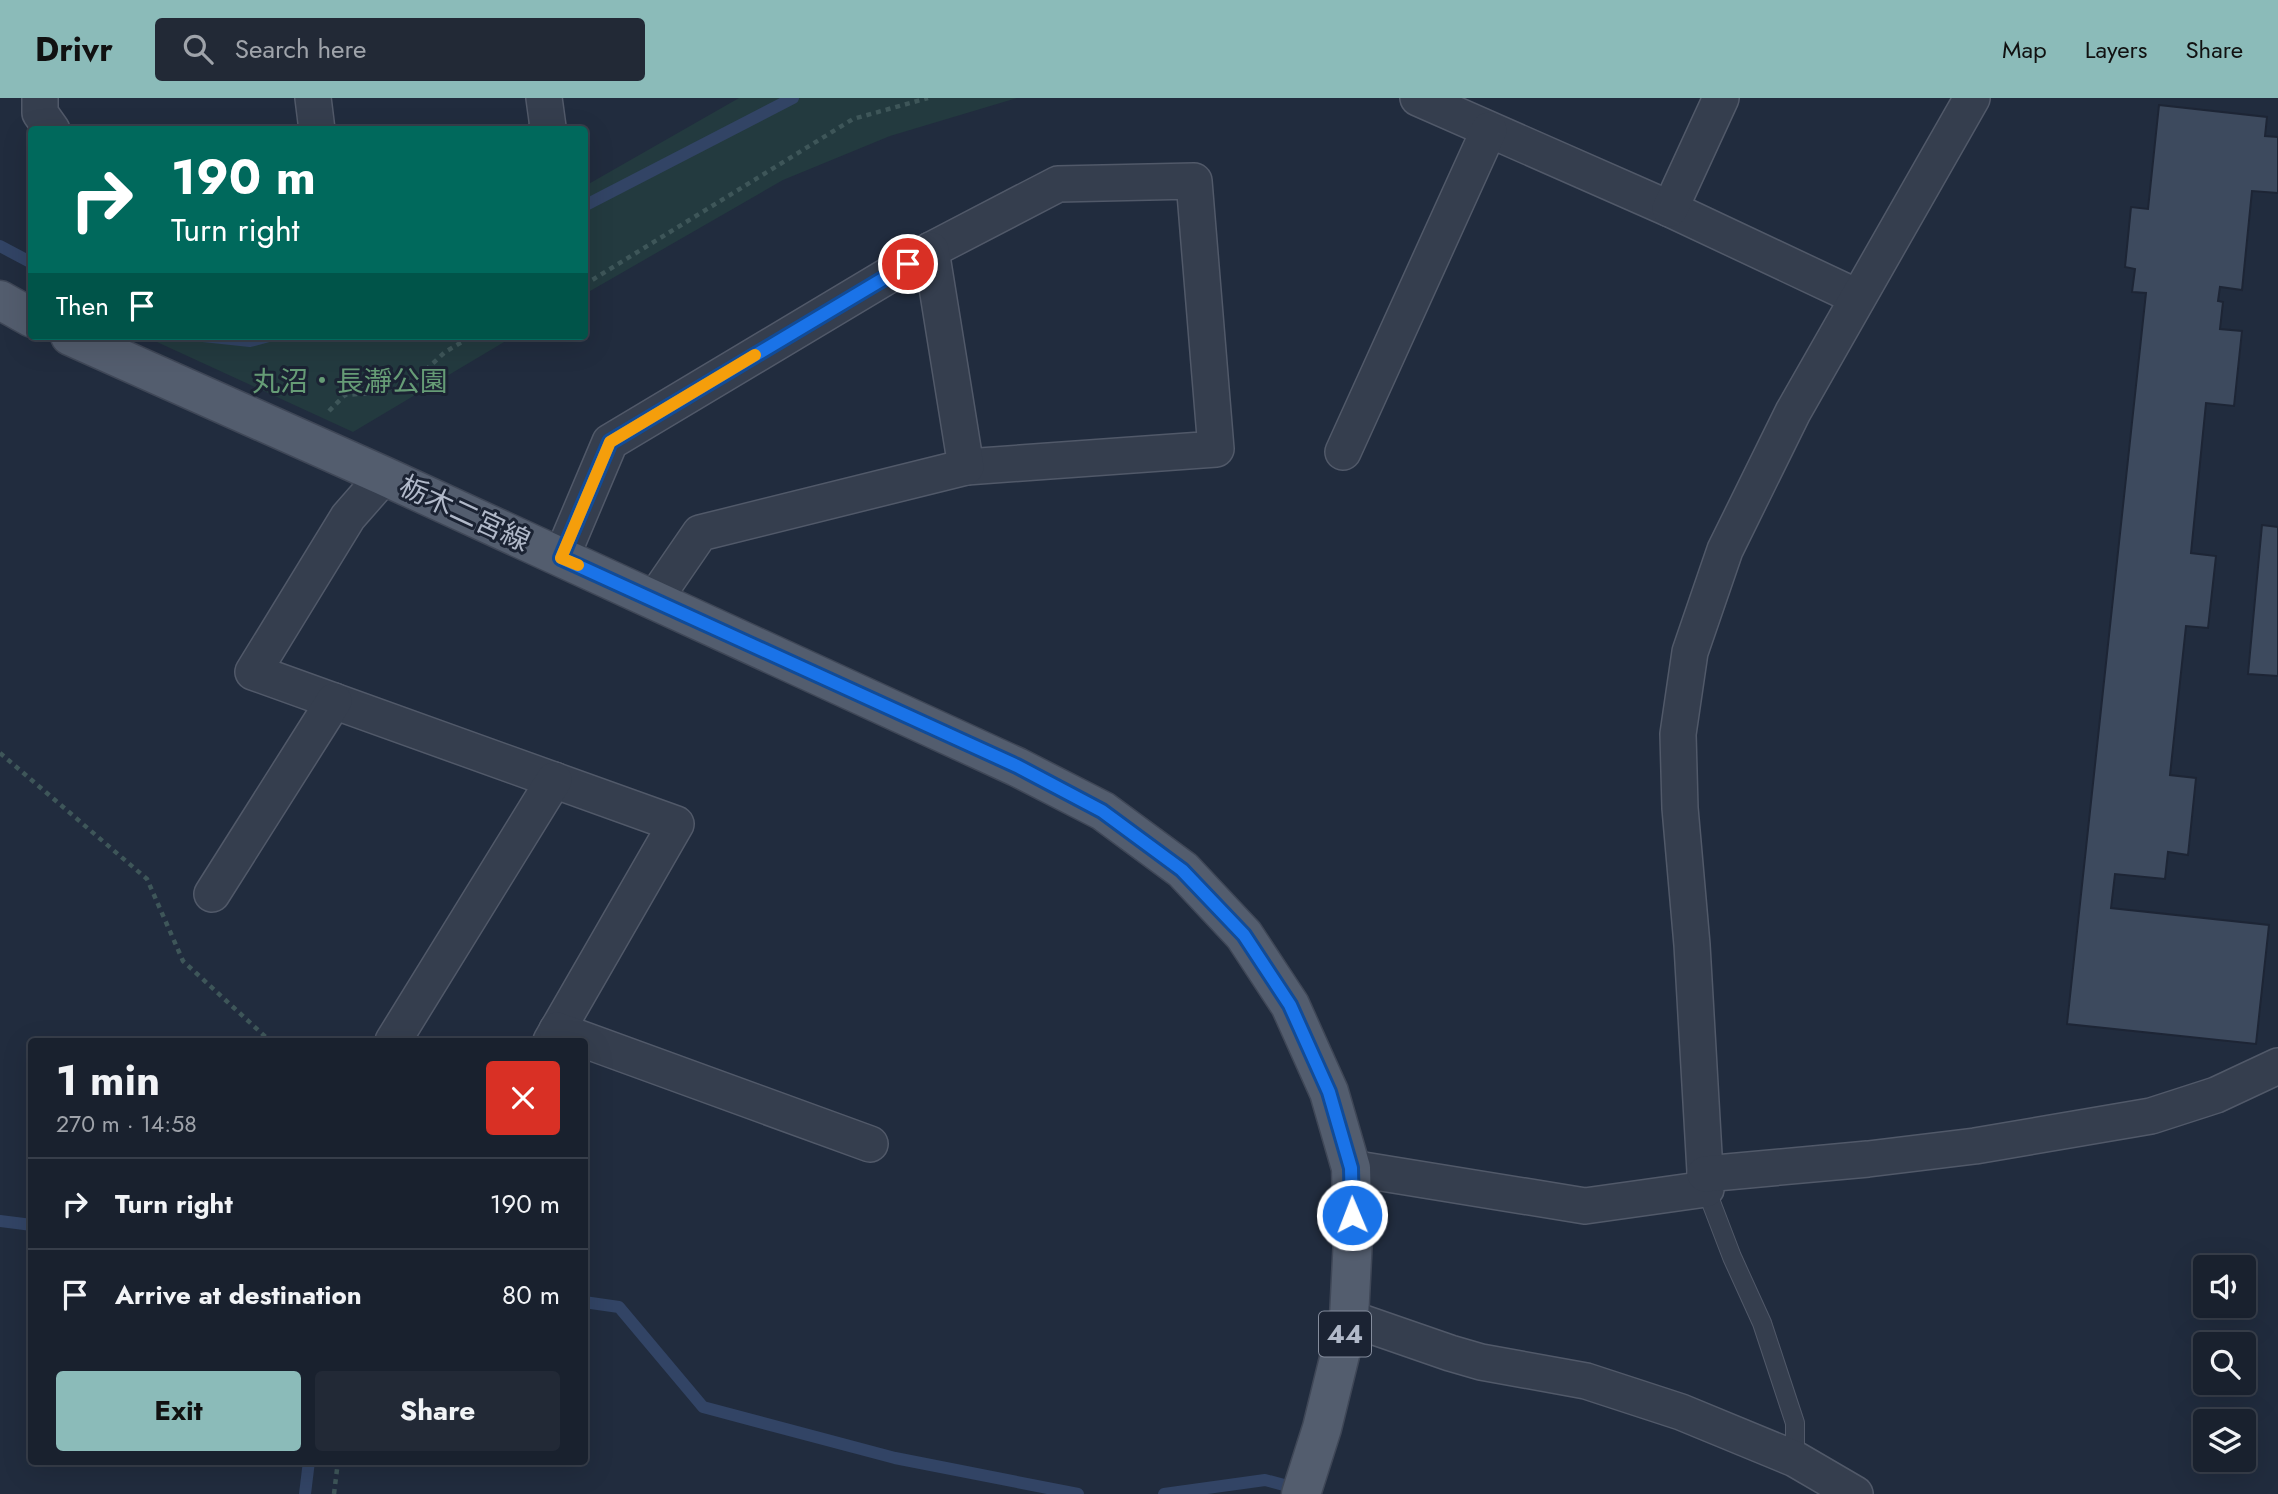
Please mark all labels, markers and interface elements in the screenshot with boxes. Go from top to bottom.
search box [155,18,645,81]
text: Drivr [35,26,113,73]
icon: search [179,30,217,68]
text: Search here [235,30,366,68]
text: Map [2002,32,2047,67]
text: Layers [2085,32,2147,67]
text: Share [2185,32,2243,67]
text: 190 m [171,142,316,212]
icon: right [56,154,147,245]
text: Turn right [171,207,300,253]
pin [878,234,938,294]
icon: arrive [889,245,927,283]
text: Then [56,287,109,325]
icon: arrive [123,287,161,325]
park label: 丸沼・長瀞公園 [252,361,448,402]
street label: 栃木二宮線 [393,465,537,562]
text: 1 min [56,1050,160,1111]
button: close [486,1061,560,1135]
text: 270 m · 14:58 [56,1107,197,1141]
position arrow [1315,1178,1389,1252]
icon: right [56,1185,94,1223]
text: Turn right [115,1185,233,1223]
text: 190 m [490,1185,560,1223]
map controls [2193,1255,2256,1472]
button: sound [2193,1255,2256,1318]
icon: arrive [56,1276,94,1314]
text: Arrive at destination [115,1276,362,1314]
text: 80 m [502,1276,560,1314]
road number: 44 [1319,1312,1371,1357]
button: search [2193,1332,2256,1395]
button: Exit [56,1371,301,1451]
button: Share [315,1371,560,1451]
button: layers [2193,1409,2256,1472]

